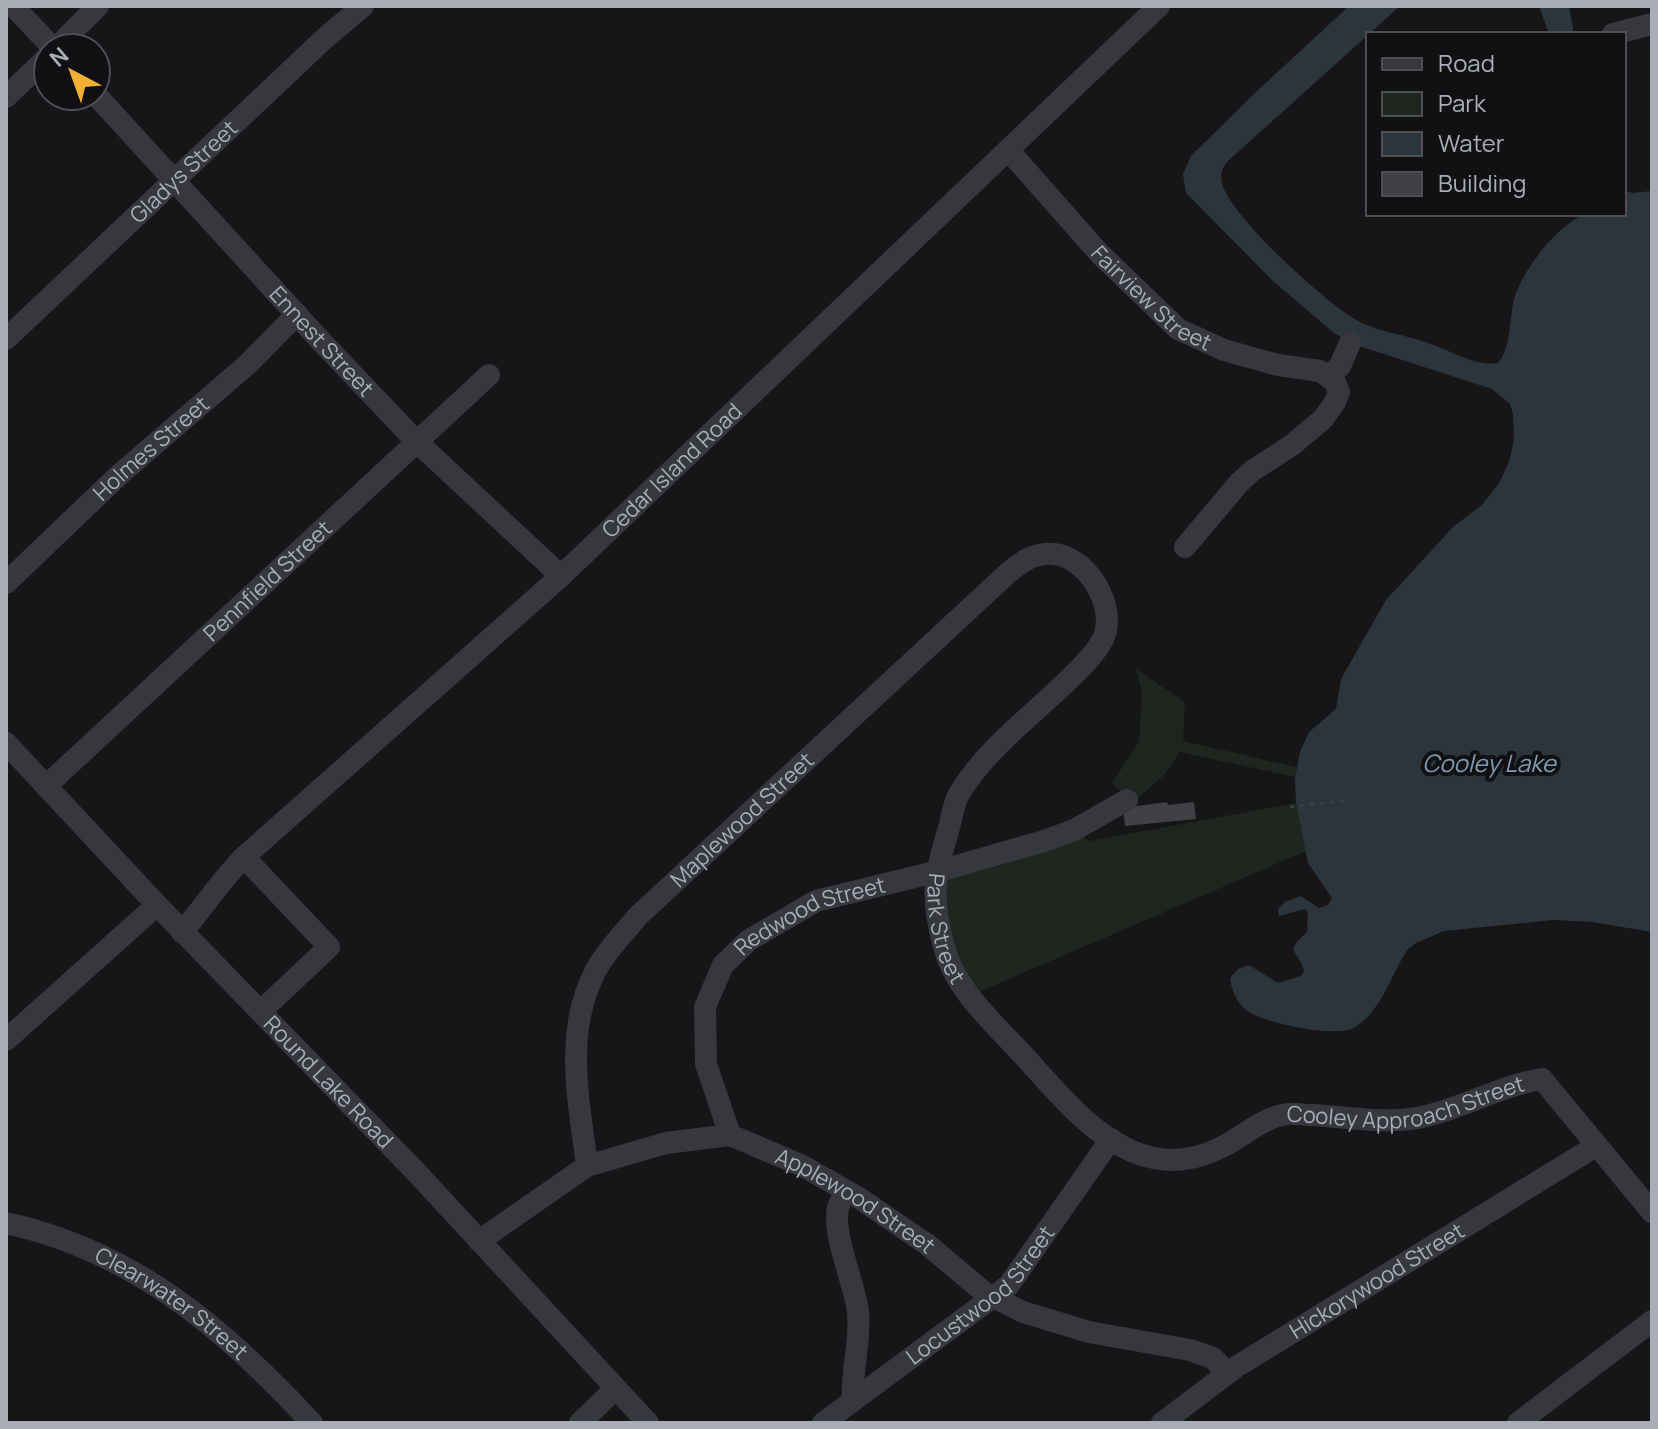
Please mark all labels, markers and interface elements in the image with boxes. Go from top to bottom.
north arrow [32,32,112,112]
legend [1366,32,1626,216]
text: N [43,40,75,73]
text: Road [1438,46,1495,79]
text: Park [1438,86,1487,119]
street label: Gladys Street [123,113,244,230]
text: Water [1438,126,1505,159]
text: Building [1438,166,1526,199]
street label: Fairview Street [1084,239,1217,358]
street label: Ennest Street [263,279,381,403]
street label: Holmes Street [86,389,216,507]
street label: Cedar Island Road [595,396,748,544]
street label: Pennfield Street [197,513,338,648]
street label: Maplewood Street [664,745,820,894]
water label: Cooley Lake [1422,746,1558,779]
street label: Redwood Street [727,870,889,962]
street label: Park Street [920,872,973,990]
street label: Round Lake Road [257,1009,400,1155]
street label: Cooley Approach Street [1286,1068,1528,1135]
street label: Applewood Street [771,1141,942,1260]
street label: Hickorywood Street [1284,1215,1470,1346]
street label: Locustwood Street [900,1219,1061,1371]
street label: Clearwater Street [90,1240,255,1366]

